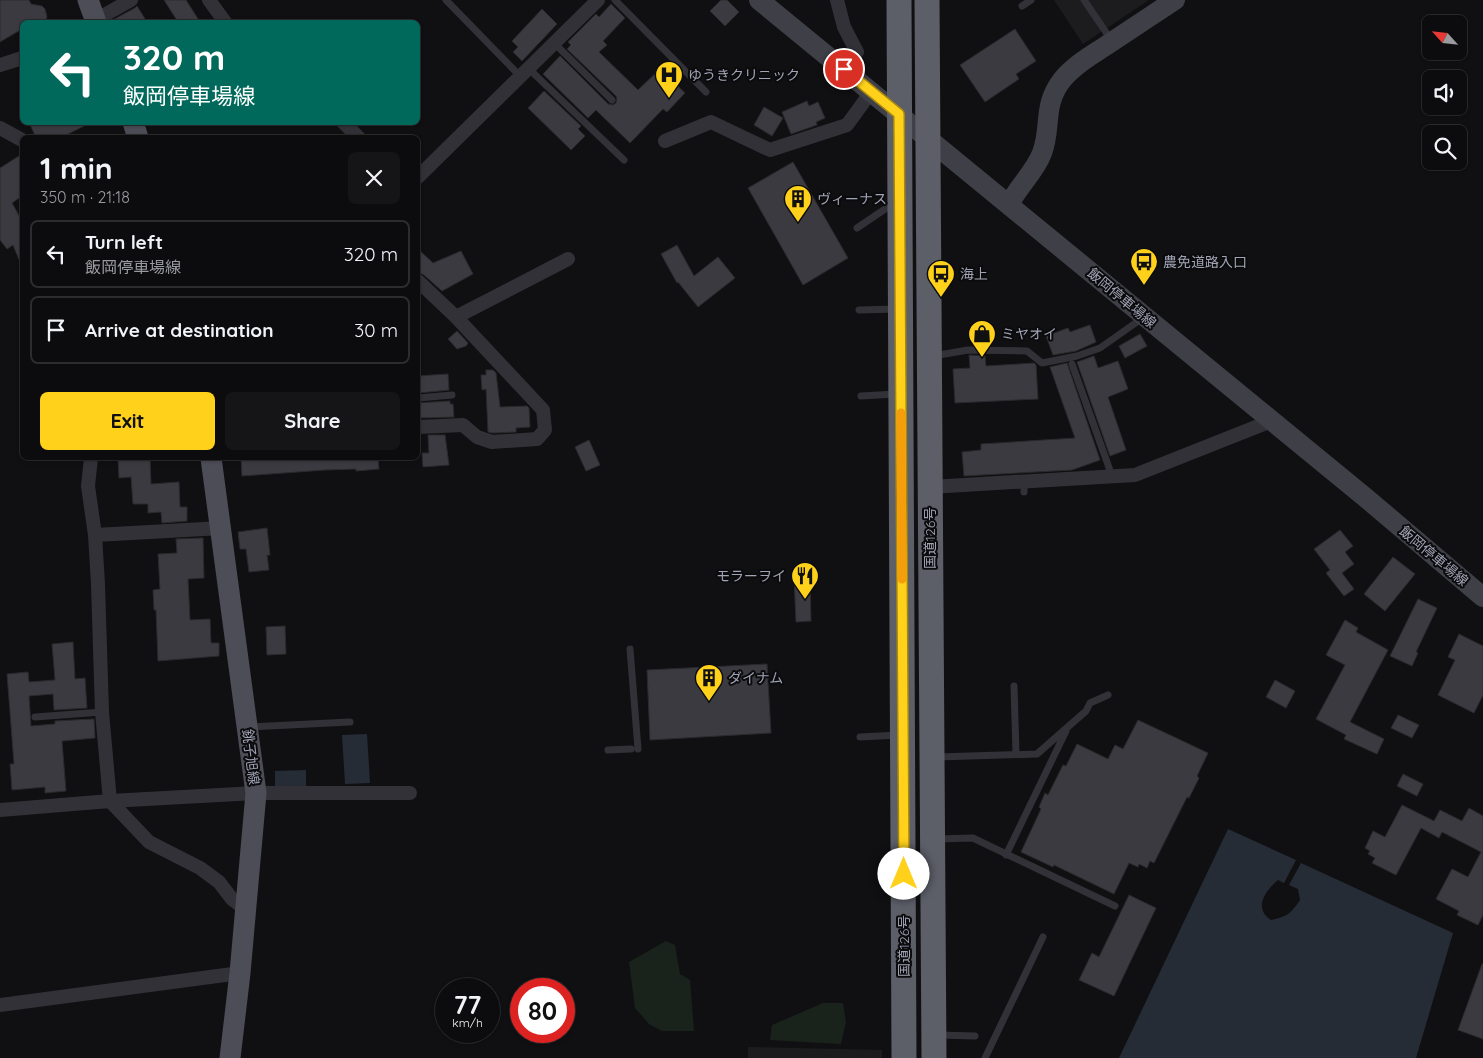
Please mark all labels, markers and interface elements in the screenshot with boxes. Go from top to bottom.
north arrow [1422,15,1468,60]
map controls [1422,15,1467,170]
text: 320 m [123,35,225,79]
icon: left [40,40,105,105]
pin [823,48,865,90]
icon: arrive [830,55,858,83]
hospital icon: ゆうきクリニック [654,60,684,99]
place label: ゆうきクリニック [688,66,800,84]
button: sound [1422,70,1467,115]
text: 飯岡停車場線 [123,82,255,110]
button: search [1422,125,1467,170]
text: 1 min [40,149,113,187]
button: close [348,152,400,204]
building icon: ヴィーナス [783,184,813,223]
text: 350 m · 21:18 [40,187,130,207]
place label: ヴィーナス [817,190,887,208]
text: Turn left [85,230,163,254]
icon: left [42,240,70,268]
text: 320 m [344,242,398,266]
bus stop icon: 農免道路入口 [1129,247,1159,286]
place label: 農免道路入口 [1163,253,1247,271]
text: 飯岡停車場線 [85,257,181,277]
bus stop icon: 海上 [926,259,956,298]
street label: 飯岡停車場線 [1084,264,1160,332]
place label: 海上 [960,265,988,283]
icon: arrive [42,316,70,344]
text: Arrive at destination [85,318,274,342]
text: 30 m [354,318,398,342]
shop icon: ミヤオイ [967,319,997,358]
place label: ミヤオイ [1001,325,1057,343]
button: Exit [40,392,215,450]
button: Share [225,392,400,450]
street label: 国道126号 [921,507,939,569]
street label: 飯岡停車場線 [1396,522,1472,590]
restaurant icon: モラーヲイ [790,561,820,600]
place label: モラーヲイ [716,567,786,585]
building icon: ダイナム [694,663,724,702]
place label: ダイナム [728,669,783,687]
street label: 銚子旭線 [239,728,263,786]
position arrow [877,847,929,899]
street label: 国道126号 [895,915,913,977]
speed limit sign: 80 [510,978,575,1043]
text: 77 [454,989,481,1020]
text: km/h [452,1015,483,1030]

